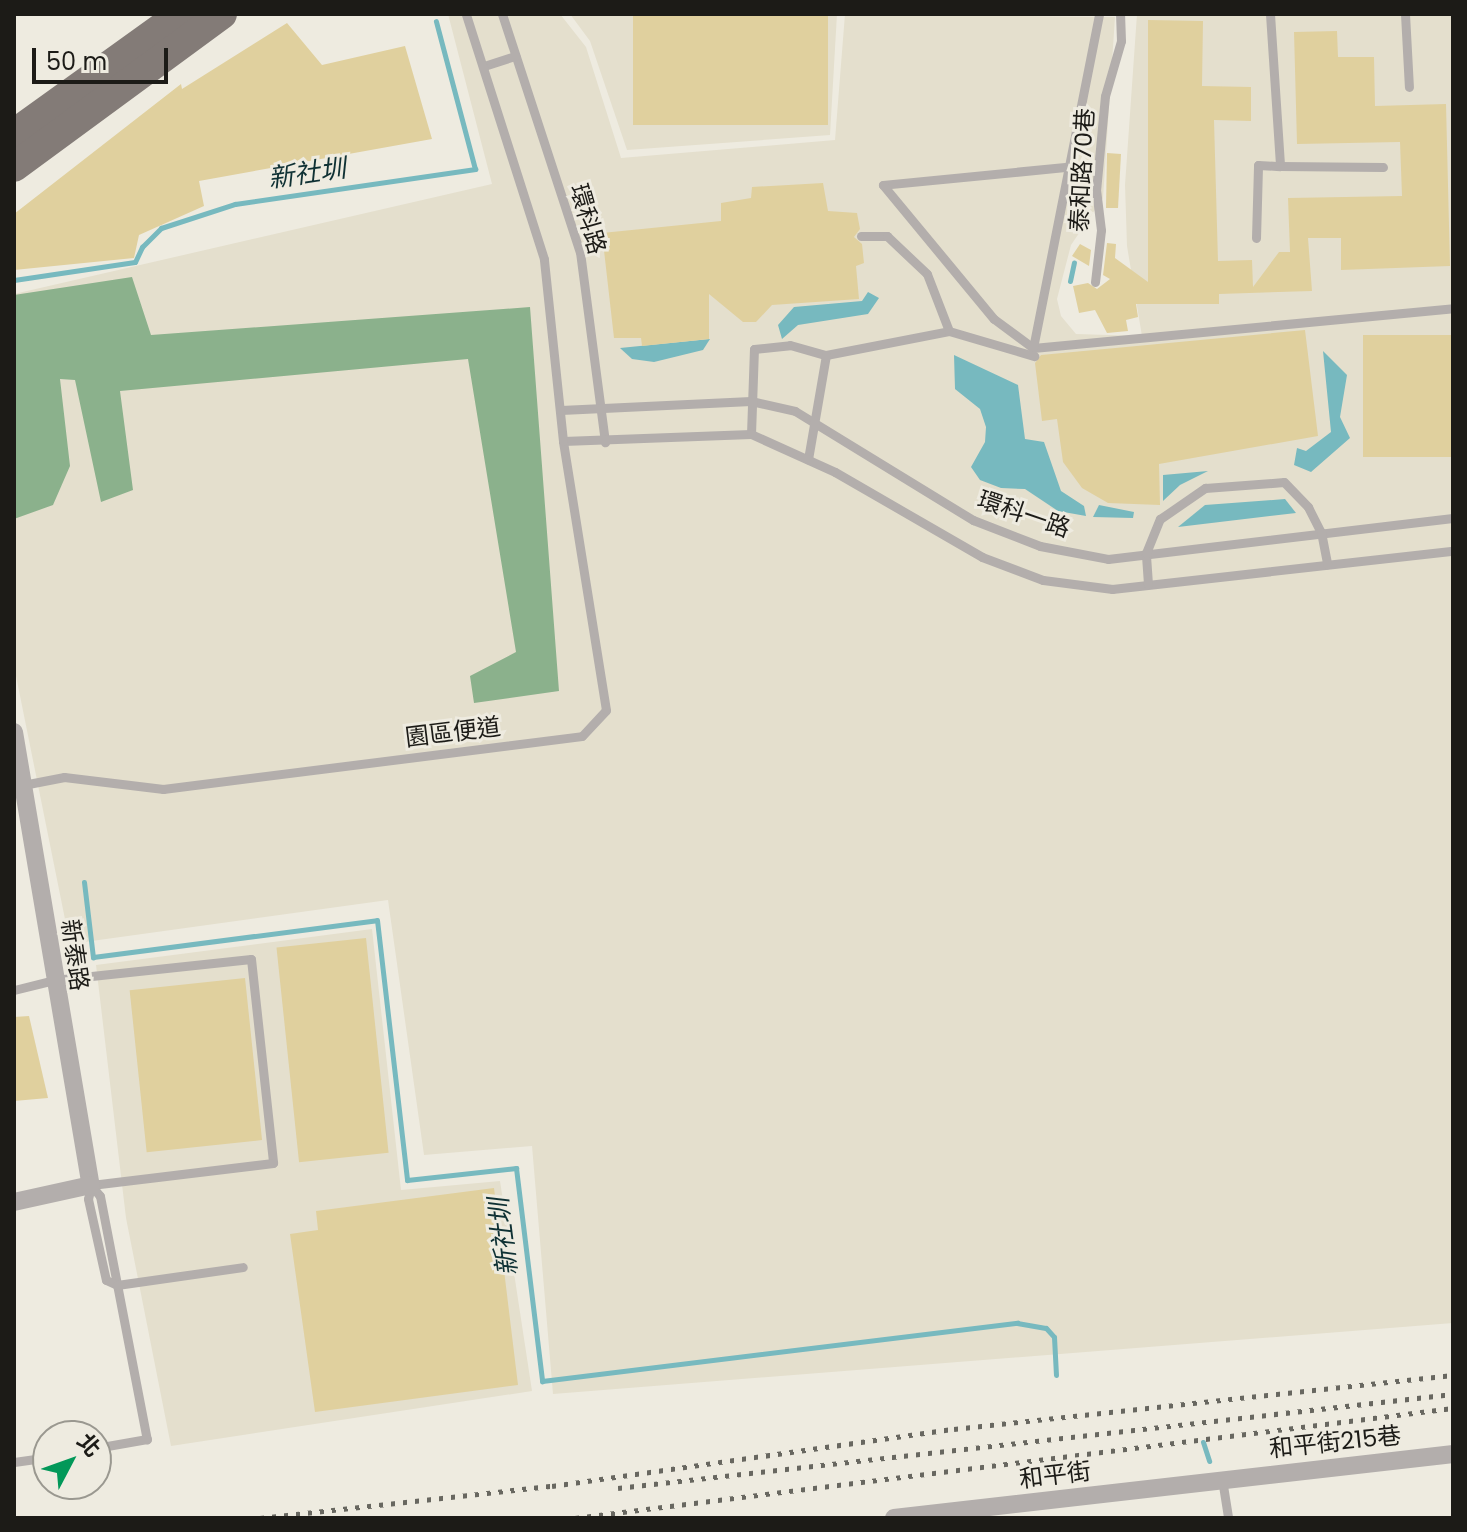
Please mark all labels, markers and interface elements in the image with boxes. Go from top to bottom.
scale bar [36,32,172,82]
text: 50 m [46,45,107,78]
street label: 泰和路70巷 [1064,107,1100,233]
water label: 新社圳 [266,153,348,195]
street label: 環科路 [564,180,612,258]
street label: 環科一路 [974,485,1074,543]
street label: 園區便道 [404,712,502,752]
street label: 新泰路 [56,917,94,993]
water label: 新社圳 [484,1196,524,1278]
north arrow [32,1420,112,1500]
street label: 和平街215巷 [1268,1421,1402,1463]
text: 北 [70,1427,108,1464]
street label: 和平街 [1018,1456,1092,1494]

